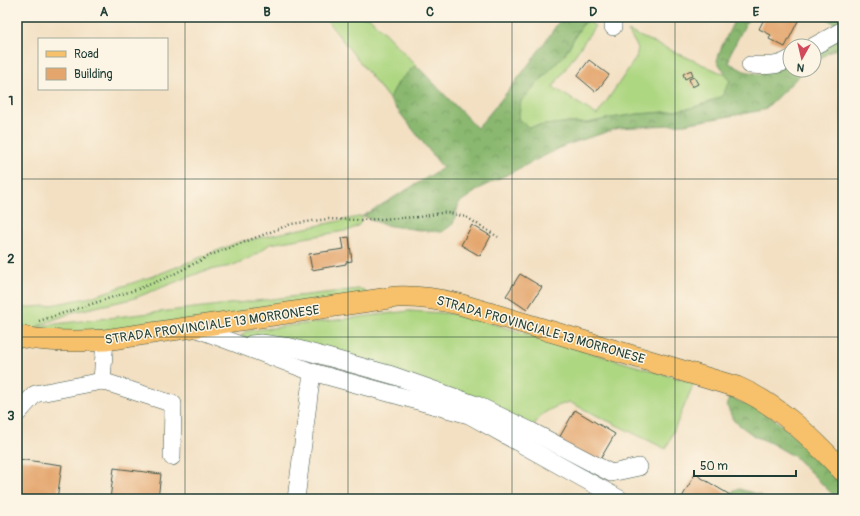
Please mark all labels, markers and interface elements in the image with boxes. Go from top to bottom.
text: A [100,4,109,20]
text: B [263,4,271,20]
text: C [426,4,434,20]
text: D [589,4,597,20]
text: E [753,4,760,20]
legend [38,38,168,90]
north arrow [782,38,822,78]
text: Road [74,47,99,62]
text: N [796,60,805,74]
text: Building [74,67,113,82]
text: 1 [8,93,14,109]
text: 2 [7,251,15,267]
street label: STRADA PROVINCIALE 13 MORRONESE [435,292,647,368]
street label: STRADA PROVINCIALE 13 MORRONESE [104,302,321,348]
text: 3 [7,408,15,424]
scale bar [694,452,796,478]
text: 50 m [700,459,728,474]

